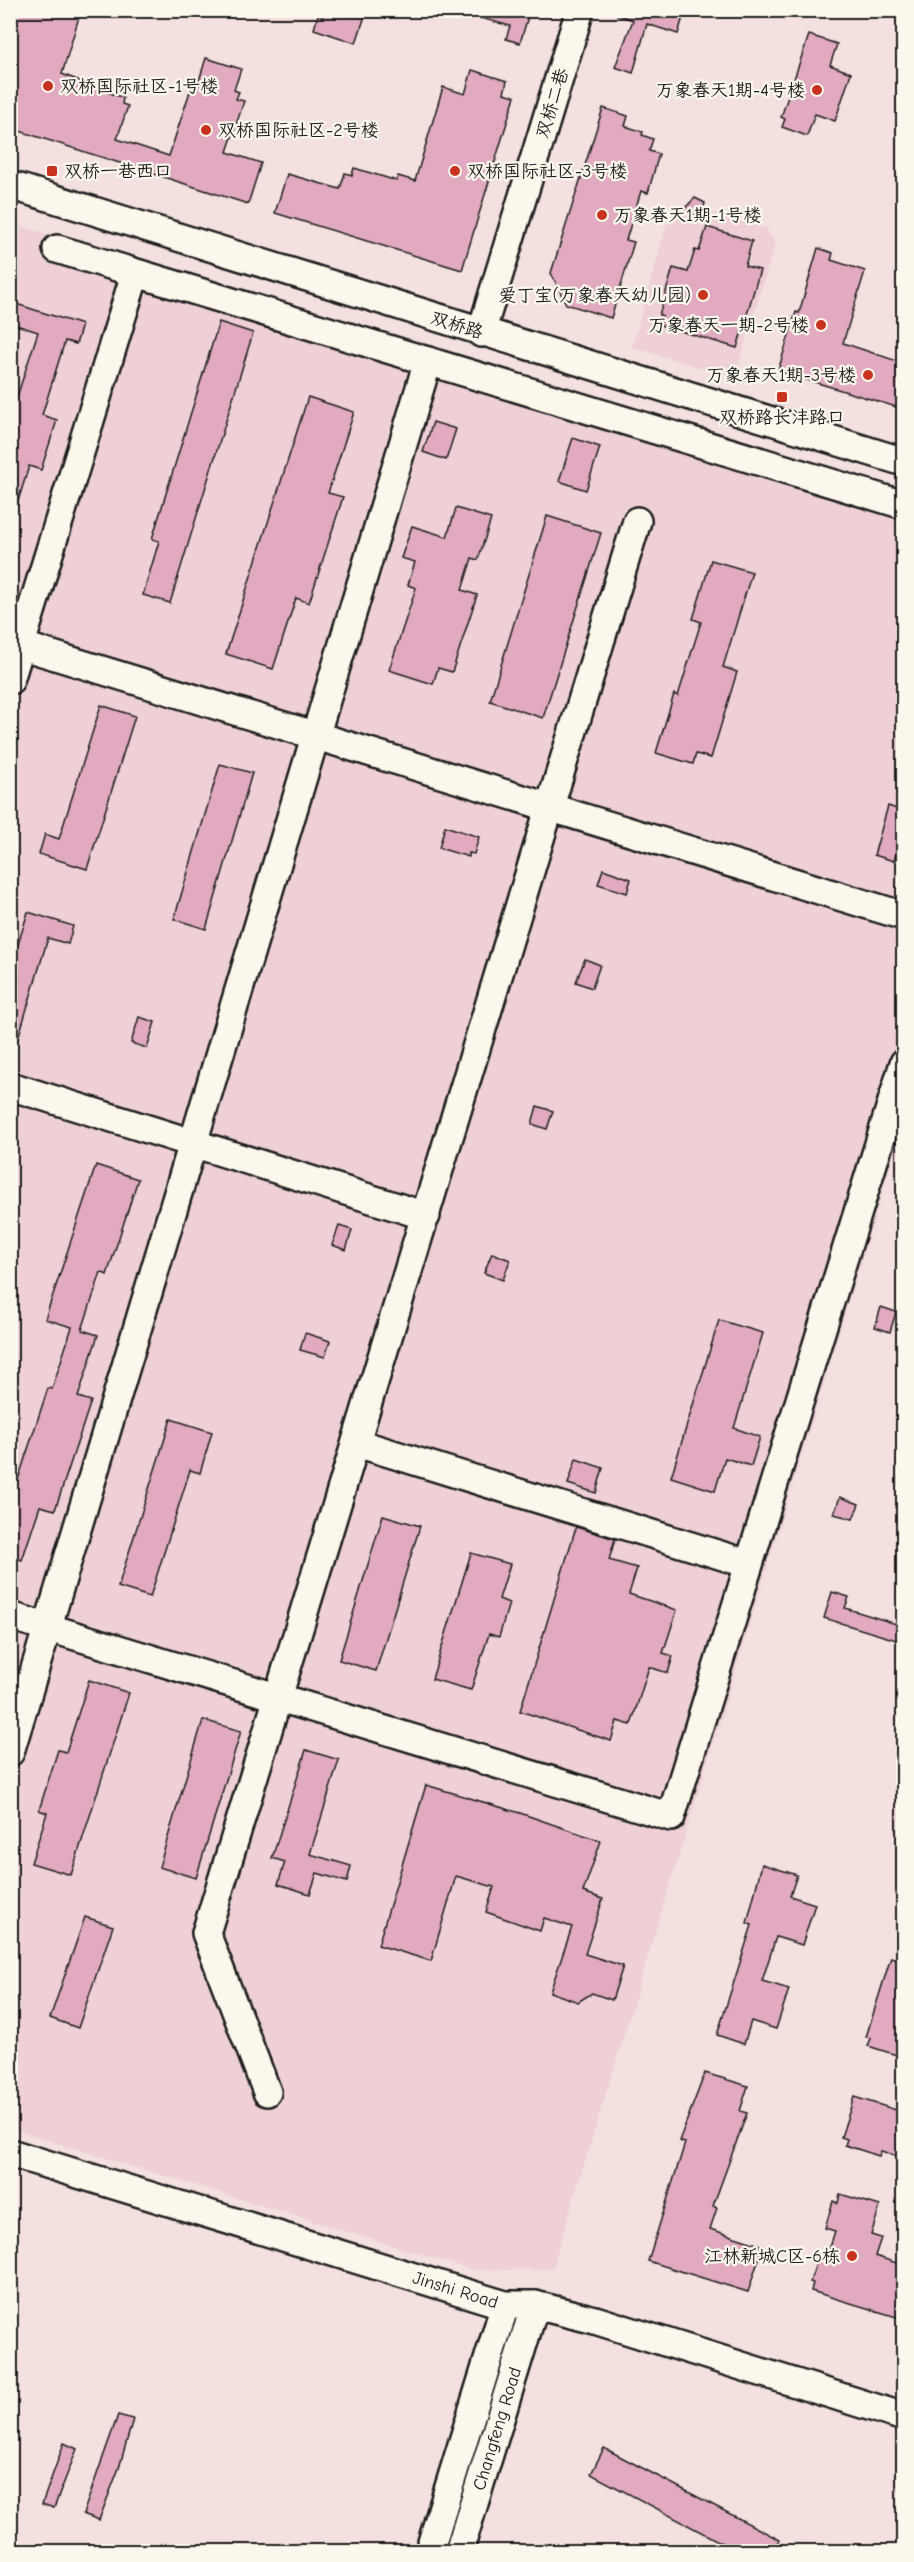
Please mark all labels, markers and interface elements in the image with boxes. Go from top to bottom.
street label: 双桥二巷 [532,66,573,141]
place label: 双桥国际社区-1号楼 [60,76,218,97]
marker: 双桥国际社区-1号楼 [41,79,55,93]
place label: 万象春天1期-4号楼 [656,80,805,101]
marker: 万象春天1期-4号楼 [810,83,824,97]
place label: 双桥国际社区-2号楼 [218,120,379,141]
marker: 双桥国际社区-2号楼 [199,123,213,137]
place label: 双桥一巷西口 [64,161,172,182]
place label: 双桥国际社区-3号楼 [467,161,627,182]
marker: 双桥一巷西口 [45,164,59,178]
marker: 双桥国际社区-3号楼 [448,164,462,178]
place label: 万象春天1期-1号楼 [614,205,762,226]
marker: 万象春天1期-1号楼 [595,208,609,222]
place label: 爱丁宝(万象春天幼儿园) [499,285,691,306]
marker: 爱丁宝(万象春天幼儿园) [696,288,710,302]
street label: 双桥路 [428,308,486,343]
place label: 万象春天一期-2号楼 [648,315,809,336]
marker: 万象春天一期-2号楼 [814,318,828,332]
place label: 万象春天1期-3号楼 [707,365,856,386]
marker: 万象春天1期-3号楼 [861,368,875,382]
marker: 双桥路长沣路口 [775,390,789,404]
place label: 双桥路长沣路口 [719,407,845,428]
place label: 江林新城C区-6栋 [704,2246,840,2267]
marker: 江林新城C区-6栋 [845,2249,859,2263]
street label: Jinshi Road [410,2267,501,2313]
street label: Changfeng Road [469,2365,526,2493]

